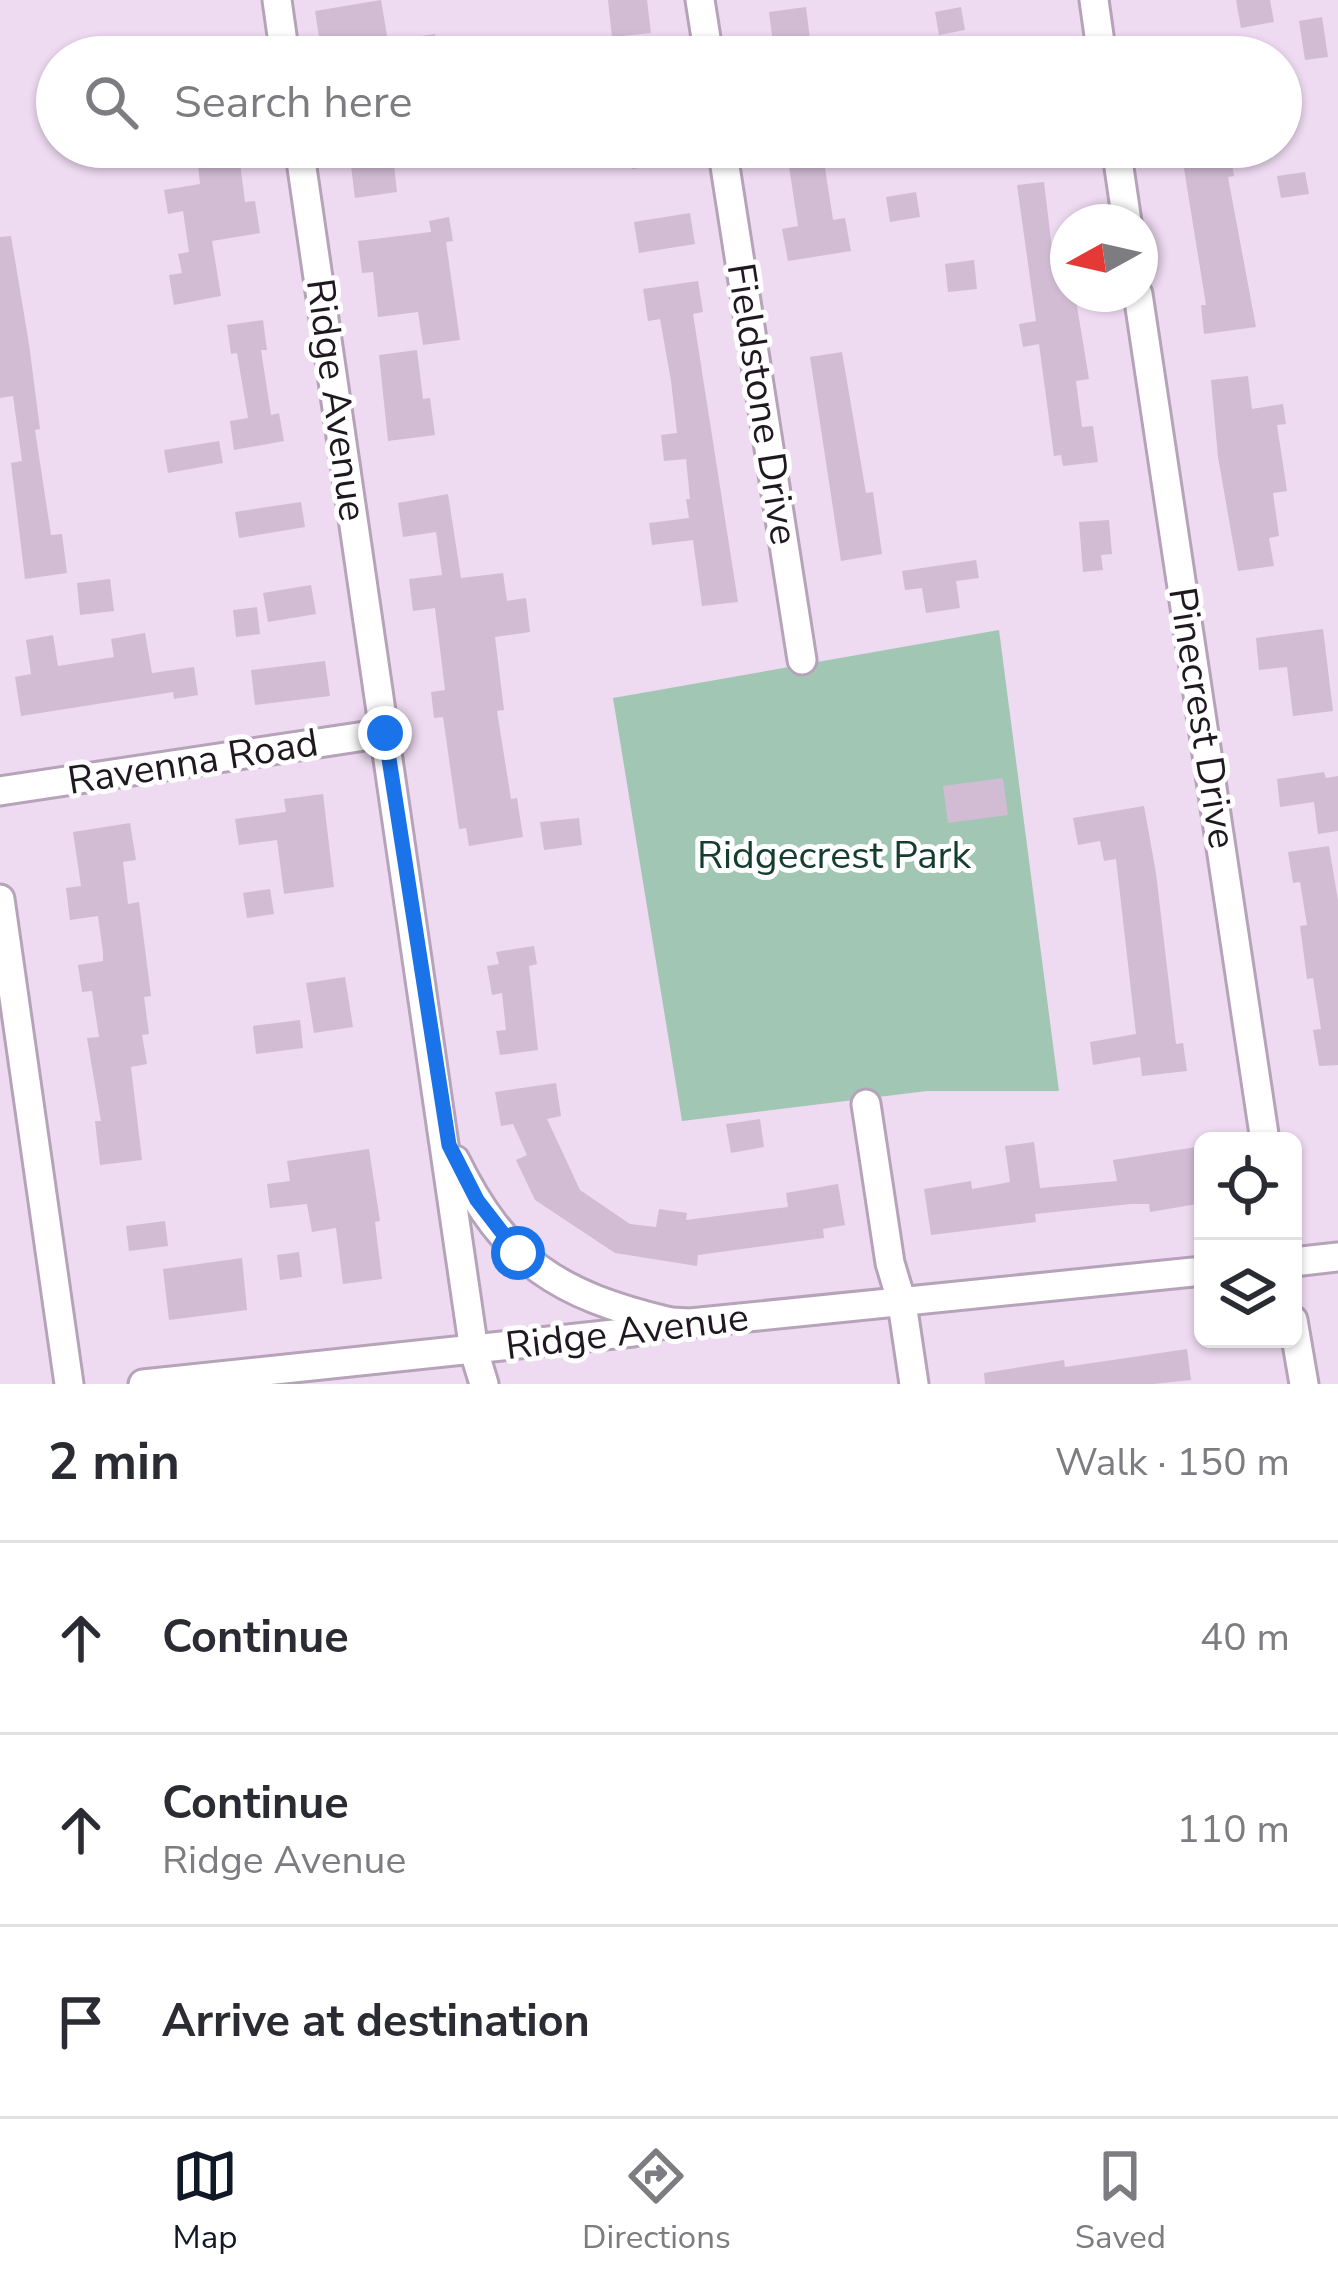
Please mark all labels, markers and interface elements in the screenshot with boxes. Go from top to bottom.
search box [36,36,1302,168]
icon: search [78,69,144,135]
text: Search here [174,72,413,133]
north arrow [1050,204,1158,312]
street label: Fieldstone Drive [714,259,810,549]
street label: Ridge Avenue [293,275,379,525]
street label: Pinecrest Drive [1155,584,1249,852]
route end [358,706,412,760]
street label: Ravenna Road [64,716,322,808]
park label: Ridgecrest Park [697,829,972,882]
map controls [1194,1132,1302,1348]
button: locate [1194,1132,1302,1240]
route start [491,1226,545,1280]
button: layers [1194,1240,1302,1348]
street label: Ridge Avenue [503,1291,751,1373]
text: 2 min [48,1427,180,1497]
text: Walk · 150 m [1055,1436,1290,1489]
icon: ahead [48,1605,114,1671]
text: Continue [162,1607,349,1668]
text: 40 m [1200,1611,1290,1664]
text: Continue [162,1773,349,1834]
icon: ahead [48,1797,114,1863]
text: 110 m [1176,1803,1290,1856]
text: Ridge Avenue [162,1834,406,1887]
icon: arrive [48,1989,114,2055]
text: Arrive at destination [162,1991,590,2052]
tab: Map [172,2143,238,2260]
tab: Directions [582,2143,731,2260]
tab: Saved [1075,2143,1166,2260]

